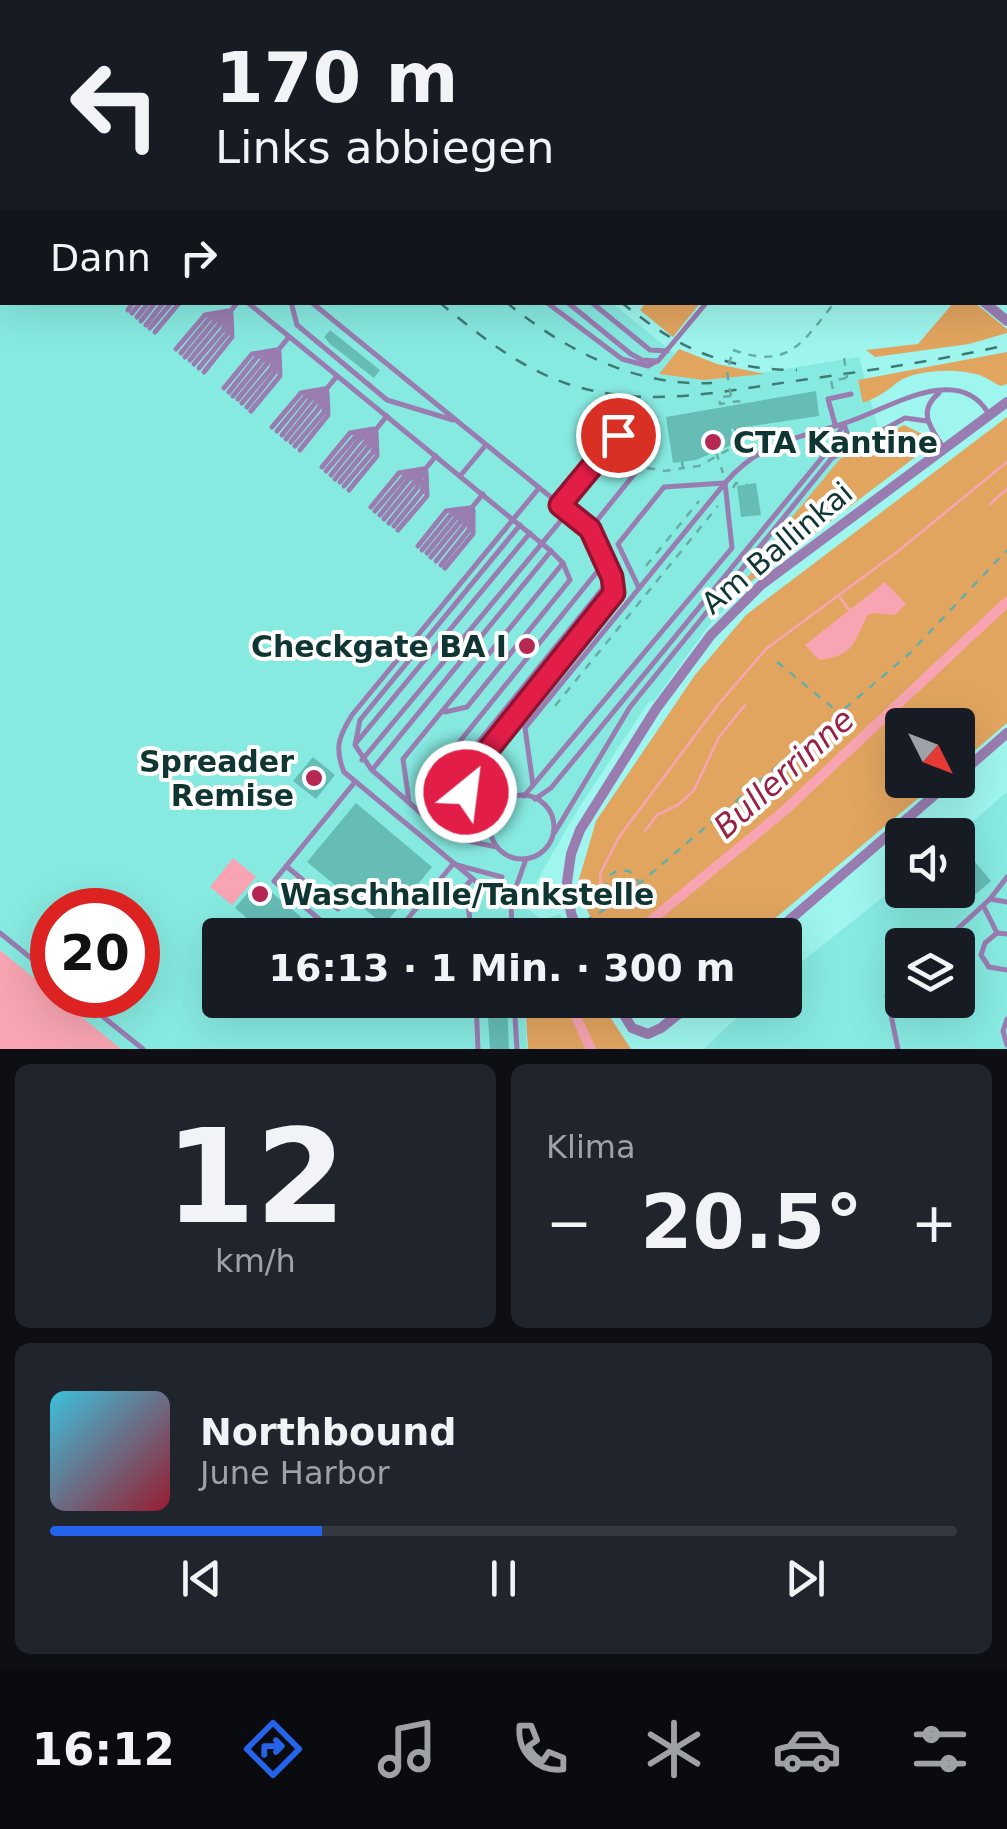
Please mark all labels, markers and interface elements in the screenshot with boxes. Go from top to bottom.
text: 170 m [215,37,458,119]
icon: left [50,40,180,170]
text: Links abbiegen [215,121,555,174]
icon: right [171,230,226,285]
text: Dann [50,236,151,280]
pin [576,393,661,478]
icon: arrive [591,408,646,463]
place label: CTA Kantine [733,425,938,460]
marker: CTA Kantine [702,431,724,453]
street label: Am Ballinkai [695,475,859,621]
place label: Checkgate BA I [251,629,507,664]
marker: Checkgate BA I [516,635,538,657]
water label: Bullerrinne [706,700,862,846]
north arrow [885,708,975,798]
map controls [885,708,975,1018]
position arrow [414,740,518,844]
place label: Spreader Remise [139,744,294,813]
marker: Spreader Remise [303,767,325,789]
button: sound [885,818,975,908]
place label: Waschhalle/Tankstelle [280,877,654,912]
marker: Waschhalle/Tankstelle [249,883,271,905]
speed limit sign: 20 [30,888,160,1018]
button: layers [885,928,975,1018]
text: 16:13 · 1 Min. · 300 m [269,946,735,990]
text: 12 [165,1101,346,1253]
text: Klima [546,1128,636,1166]
text: 20.5° [640,1178,863,1266]
text: − [546,1191,592,1255]
text: + [911,1191,957,1255]
text: km/h [215,1242,296,1280]
text: Northbound [200,1410,456,1454]
text: June Harbor [200,1454,390,1492]
icon: previous [174,1551,229,1606]
icon: pause [476,1551,531,1606]
icon: next [778,1551,833,1606]
icon: directions [238,1714,308,1784]
icon: music [372,1714,442,1784]
icon: phone [505,1714,575,1784]
icon: climate [639,1714,709,1784]
icon: car [772,1714,842,1784]
icon: filters [905,1714,975,1784]
text: 16:12 [32,1723,175,1776]

